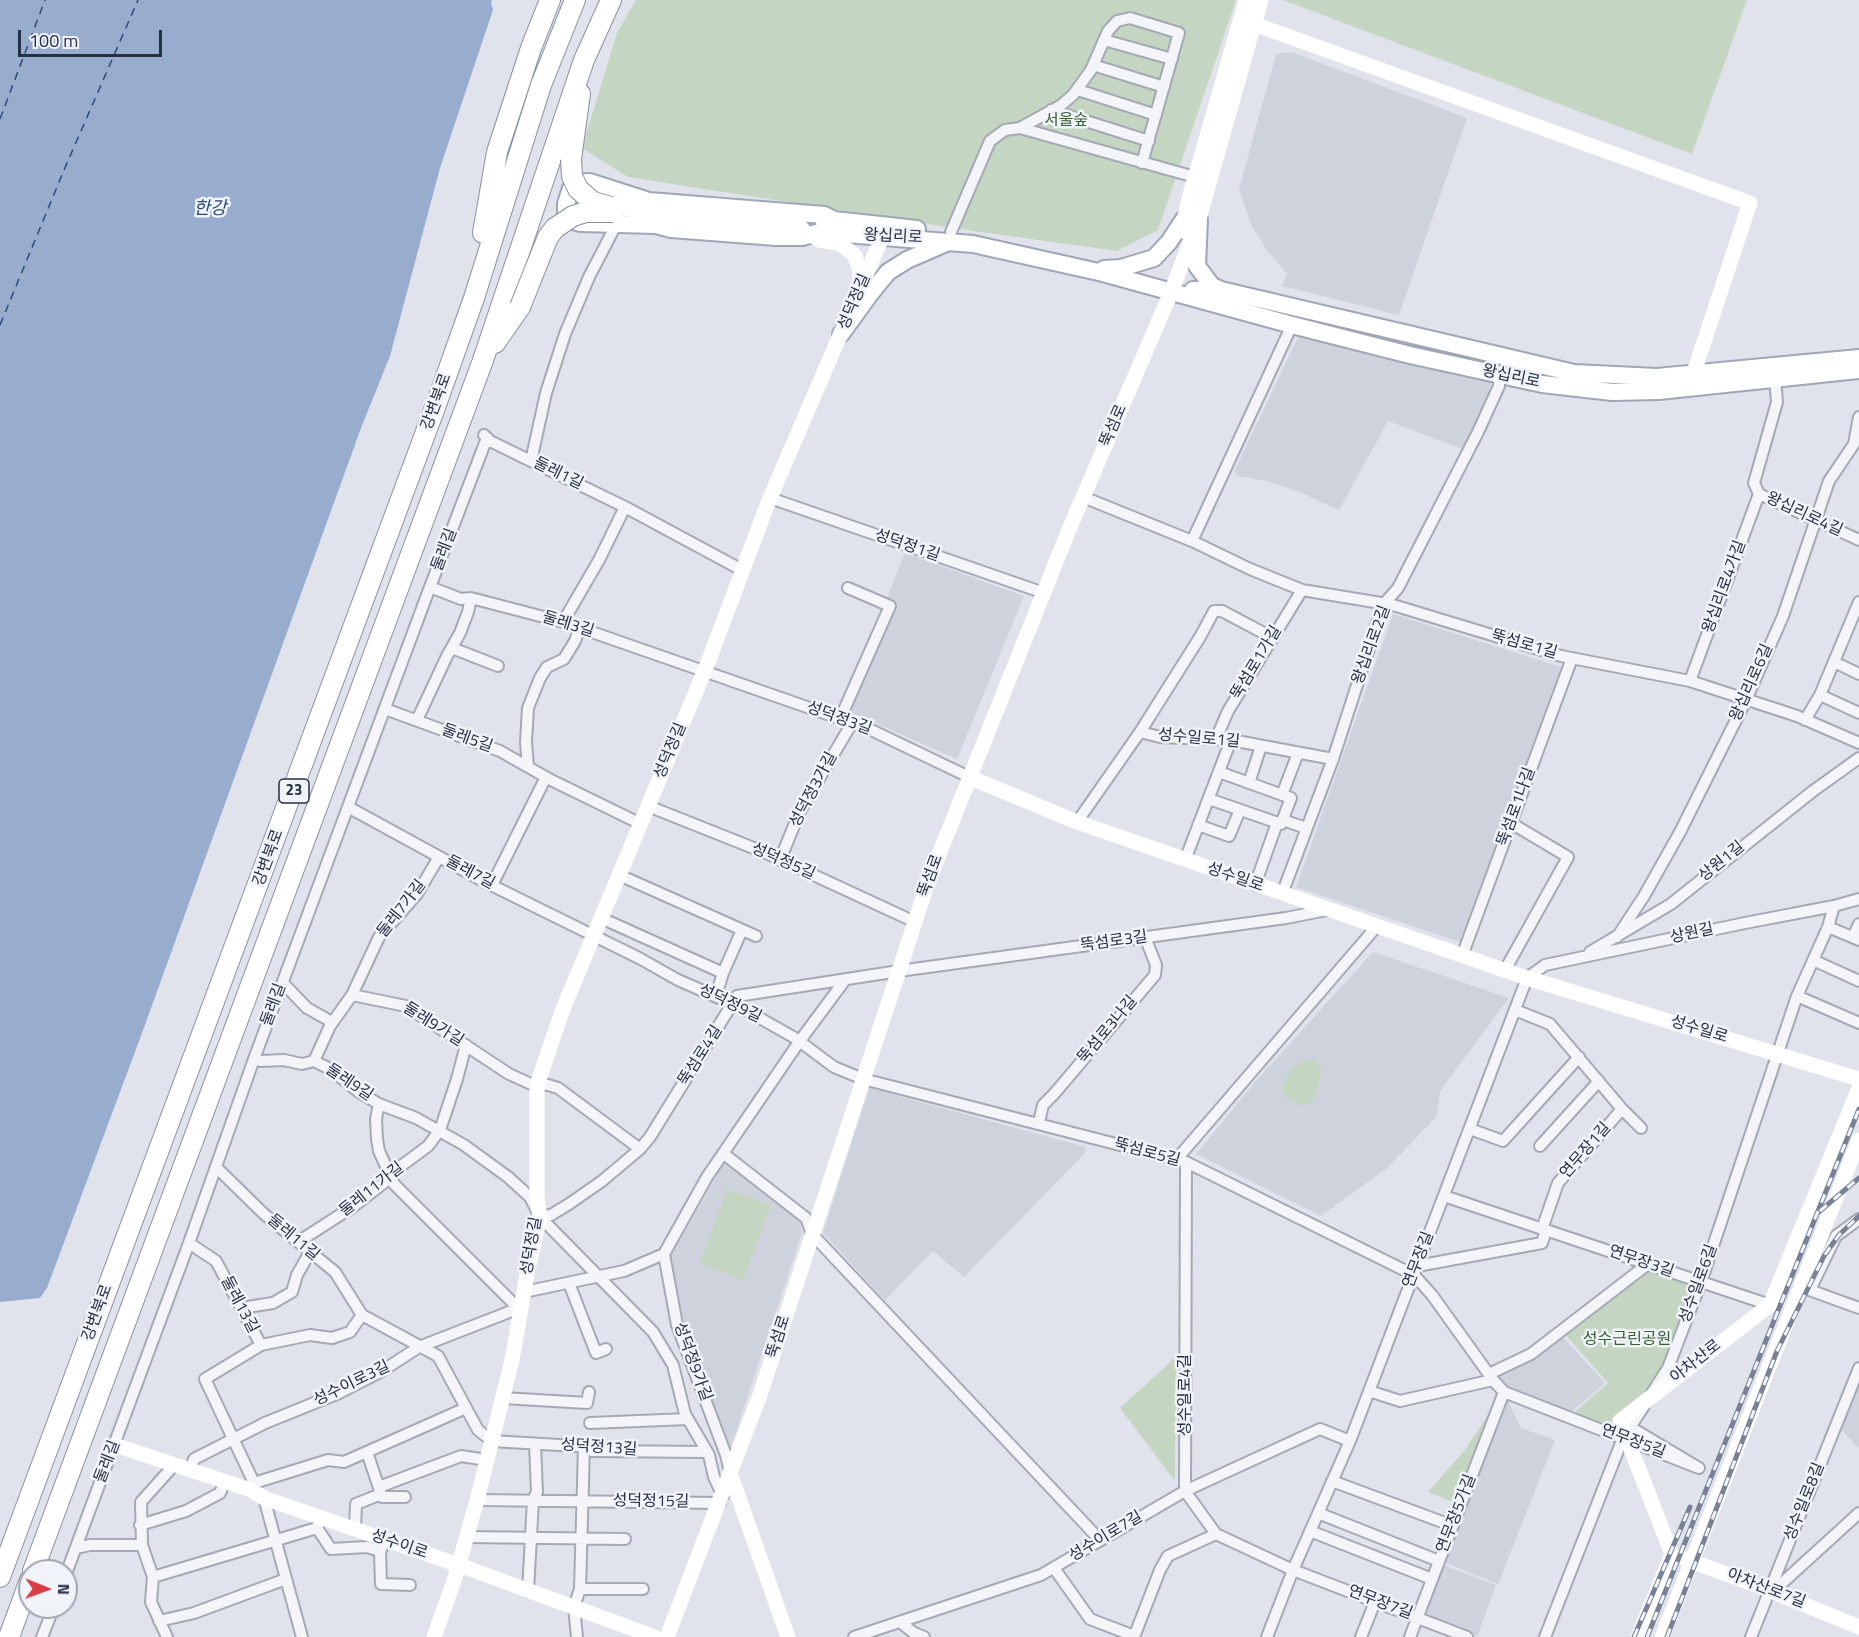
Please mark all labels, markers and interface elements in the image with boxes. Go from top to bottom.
scale bar [21,18,165,56]
text: 100 m [29,27,78,54]
park label: 서울숲 [1044,111,1088,131]
water label: 한강 [193,199,227,221]
street label: 왕십리로 [863,226,923,248]
street label: 성덕정길 [835,271,875,333]
street label: 왕십리로 [1480,361,1542,393]
street label: 강변북로 [418,371,456,433]
street label: 뚝섬로 [1097,402,1131,450]
street label: 둘레1길 [530,454,586,494]
street label: 왕십리로4길 [1763,489,1845,541]
street label: 둘레길 [428,526,462,574]
street label: 성덕정1길 [872,526,942,566]
street label: 왕십리로4가길 [1699,538,1751,636]
street label: 왕십리로2길 [1349,603,1395,687]
street label: 둘레3길 [540,608,596,642]
street label: 뚝섬로1가길 [1228,623,1286,703]
street label: 뚝섬로1길 [1489,626,1559,664]
street label: 왕십리로6길 [1726,641,1778,725]
street label: 성덕정3길 [804,698,874,740]
street label: 성덕정길 [651,720,691,782]
street label: 둘레5길 [439,721,495,757]
street label: 성수일로1길 [1157,726,1241,752]
street label: 성덕정3가길 [786,749,842,831]
street label: 뚝섬로1나길 [1494,765,1540,849]
road number: 23 [279,779,309,803]
street label: 강변북로 [250,827,288,889]
street label: 상원1길 [1695,838,1749,886]
street label: 성덕정5길 [748,839,818,885]
street label: 둘레7길 [442,852,498,894]
street label: 뚝섬로 [914,852,948,900]
street label: 성수일로 [1204,859,1266,897]
street label: 둘레7가길 [374,876,430,942]
street label: 상원길 [1668,920,1716,948]
street label: 뚝섬로3길 [1079,928,1149,956]
street label: 둘레길 [257,981,291,1029]
street label: 성덕정9길 [695,981,765,1027]
street label: 뚝섬로3나길 [1074,992,1142,1068]
street label: 둘레9가길 [399,999,467,1051]
street label: 성수일로 [1668,1012,1730,1048]
street label: 뚝섬로4길 [675,1022,727,1090]
street label: 둘레9길 [322,1060,376,1106]
street label: 연무장1길 [1557,1119,1615,1183]
street label: 뚝섬로5길 [1112,1135,1182,1171]
street label: 둘레11가길 [336,1159,408,1221]
street label: 둘레11길 [263,1211,323,1265]
street label: 성덕정길 [517,1215,547,1277]
street label: 연무장길 [1399,1229,1439,1291]
street label: 연무장3길 [1606,1242,1676,1282]
street label: 성수일로6길 [1676,1242,1722,1326]
street label: 둘레13길 [216,1273,262,1337]
street label: 강변북로 [79,1282,117,1344]
street label: 뚝섬로 [763,1313,795,1361]
street label: 성덕정9가길 [669,1320,715,1404]
park label: 성수근린공원 [1583,1330,1671,1350]
street label: 아차산로 [1667,1336,1725,1388]
street label: 성수일로4길 [1176,1354,1196,1436]
street label: 성수이로3길 [311,1357,393,1411]
street label: 연무장5길 [1598,1421,1668,1463]
street label: 성덕정13길 [560,1436,638,1460]
street label: 둘레길 [91,1438,125,1486]
street label: 성수일로8길 [1781,1460,1829,1544]
street label: 연무장5가길 [1433,1472,1481,1556]
street label: 성덕정15길 [612,1492,690,1512]
street label: 성수이로7길 [1066,1508,1146,1566]
street label: 성수이로 [368,1526,430,1564]
north arrow [18,1559,78,1619]
street label: 아차산로7길 [1724,1565,1808,1613]
street label: 연무장7길 [1345,1582,1415,1624]
text: N [52,1584,76,1595]

